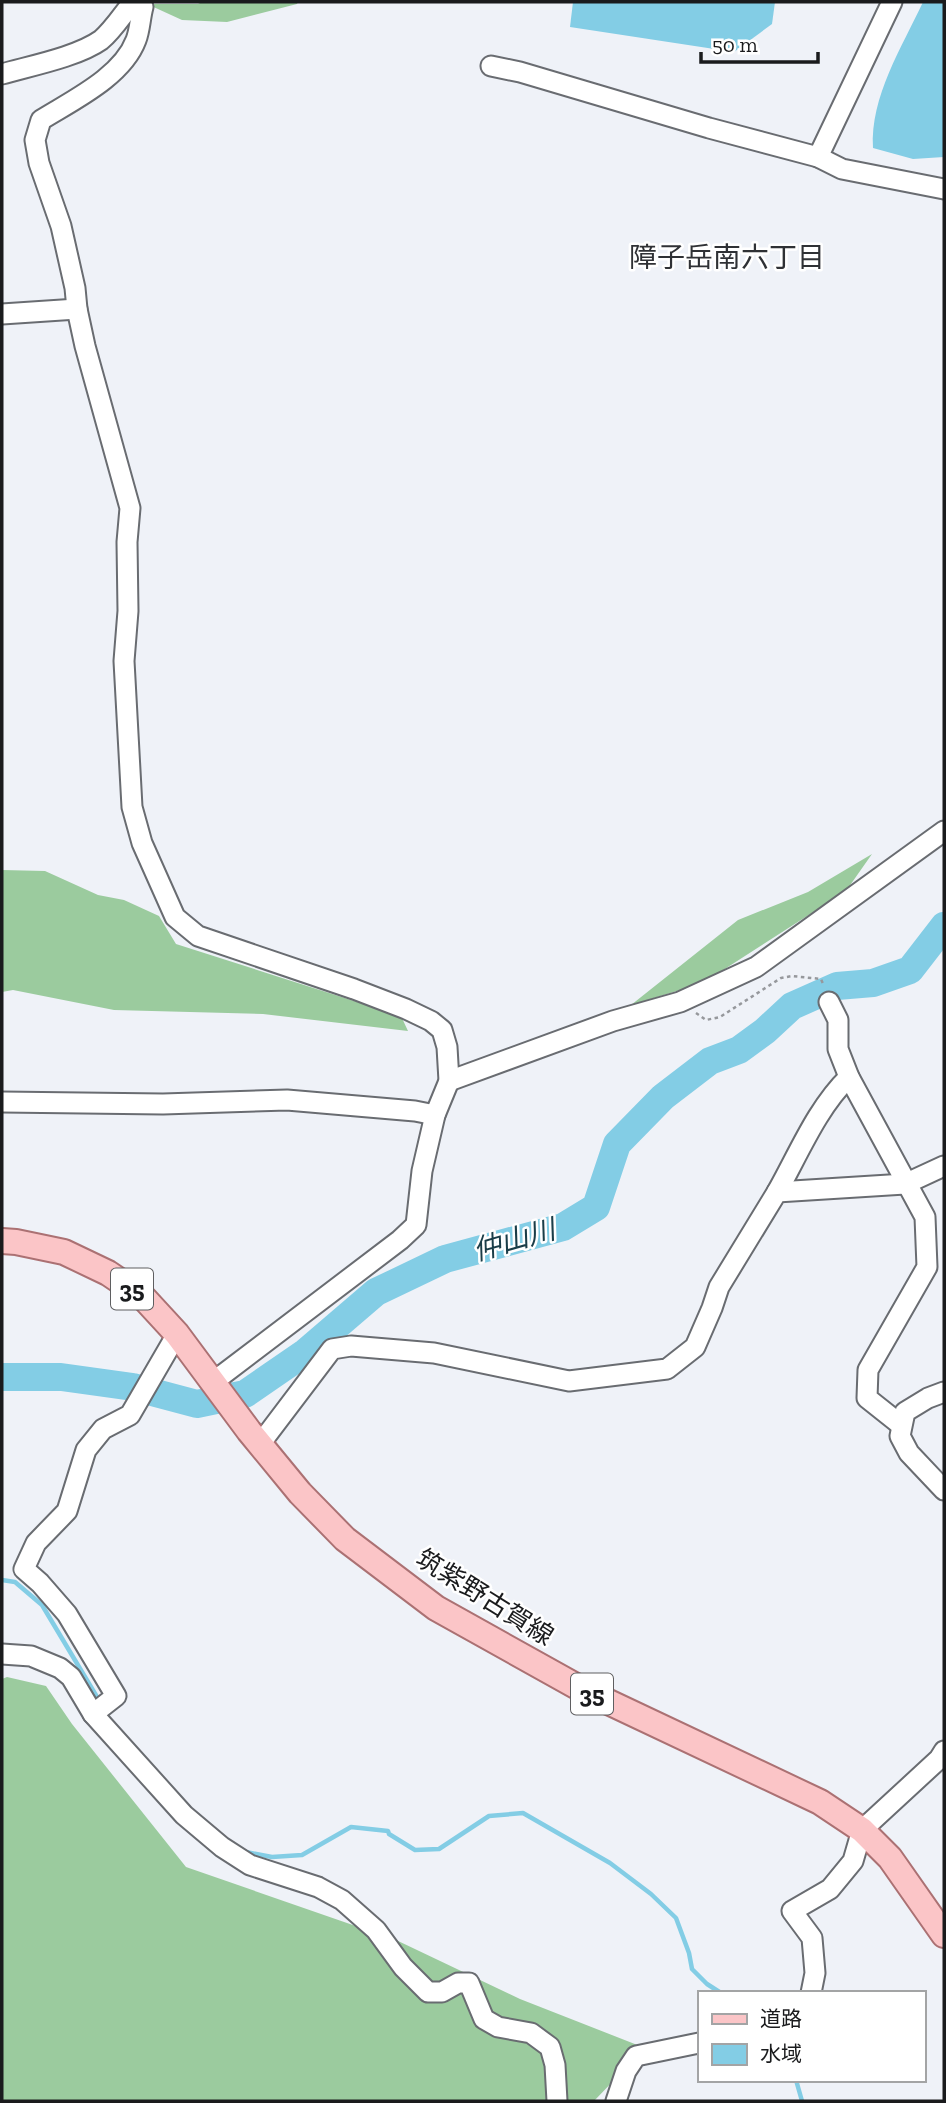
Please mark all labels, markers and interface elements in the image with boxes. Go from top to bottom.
scale bar [701,21,818,65]
text: 50 m [712,32,758,57]
district label: 障子岳南六丁目 [629,241,825,274]
water label: 仲山川 [469,1212,562,1267]
road number: 35 [111,1268,153,1310]
street label: 筑紫野古賀線 [410,1542,560,1652]
road number: 35 [571,1674,613,1714]
legend [698,1991,925,2082]
text: 道路 [760,2006,802,2031]
text: 水域 [760,2041,802,2066]

